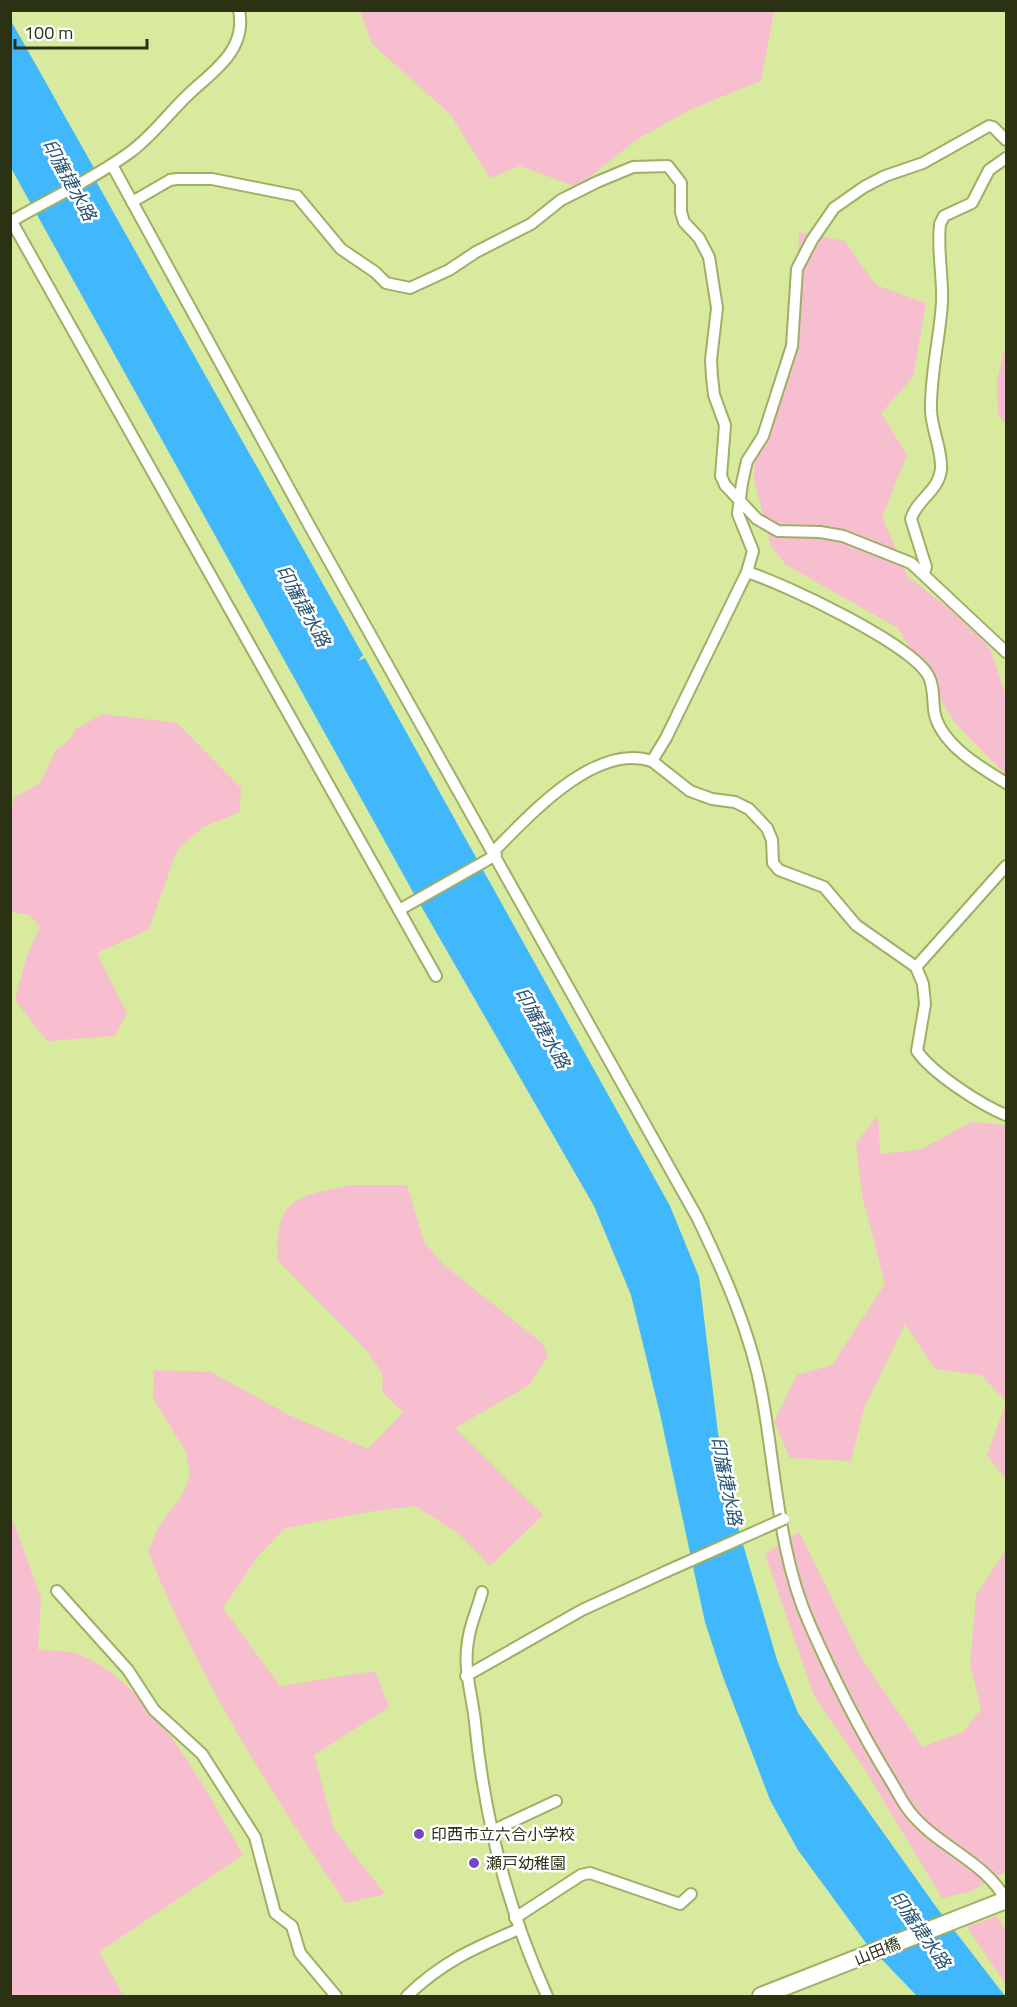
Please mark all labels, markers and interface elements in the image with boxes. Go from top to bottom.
scale bar [15,12,147,50]
text: 100 m [24,19,73,46]
water label: 印旛捷水路 [36,134,104,227]
water label: 印旛捷水路 [270,560,338,653]
water label: 印旛捷水路 [508,982,578,1075]
water label: 印旛捷水路 [704,1434,749,1530]
place label: 印西市立六合小学校 [431,1822,575,1846]
marker: 印西市立六合小学校 [412,1827,426,1841]
place label: 瀬戸幼稚園 [486,1851,566,1875]
marker: 瀬戸幼稚園 [467,1856,481,1870]
water label: 印旛捷水路 [884,1885,958,1976]
street label: 山田橋 [850,1931,904,1971]

